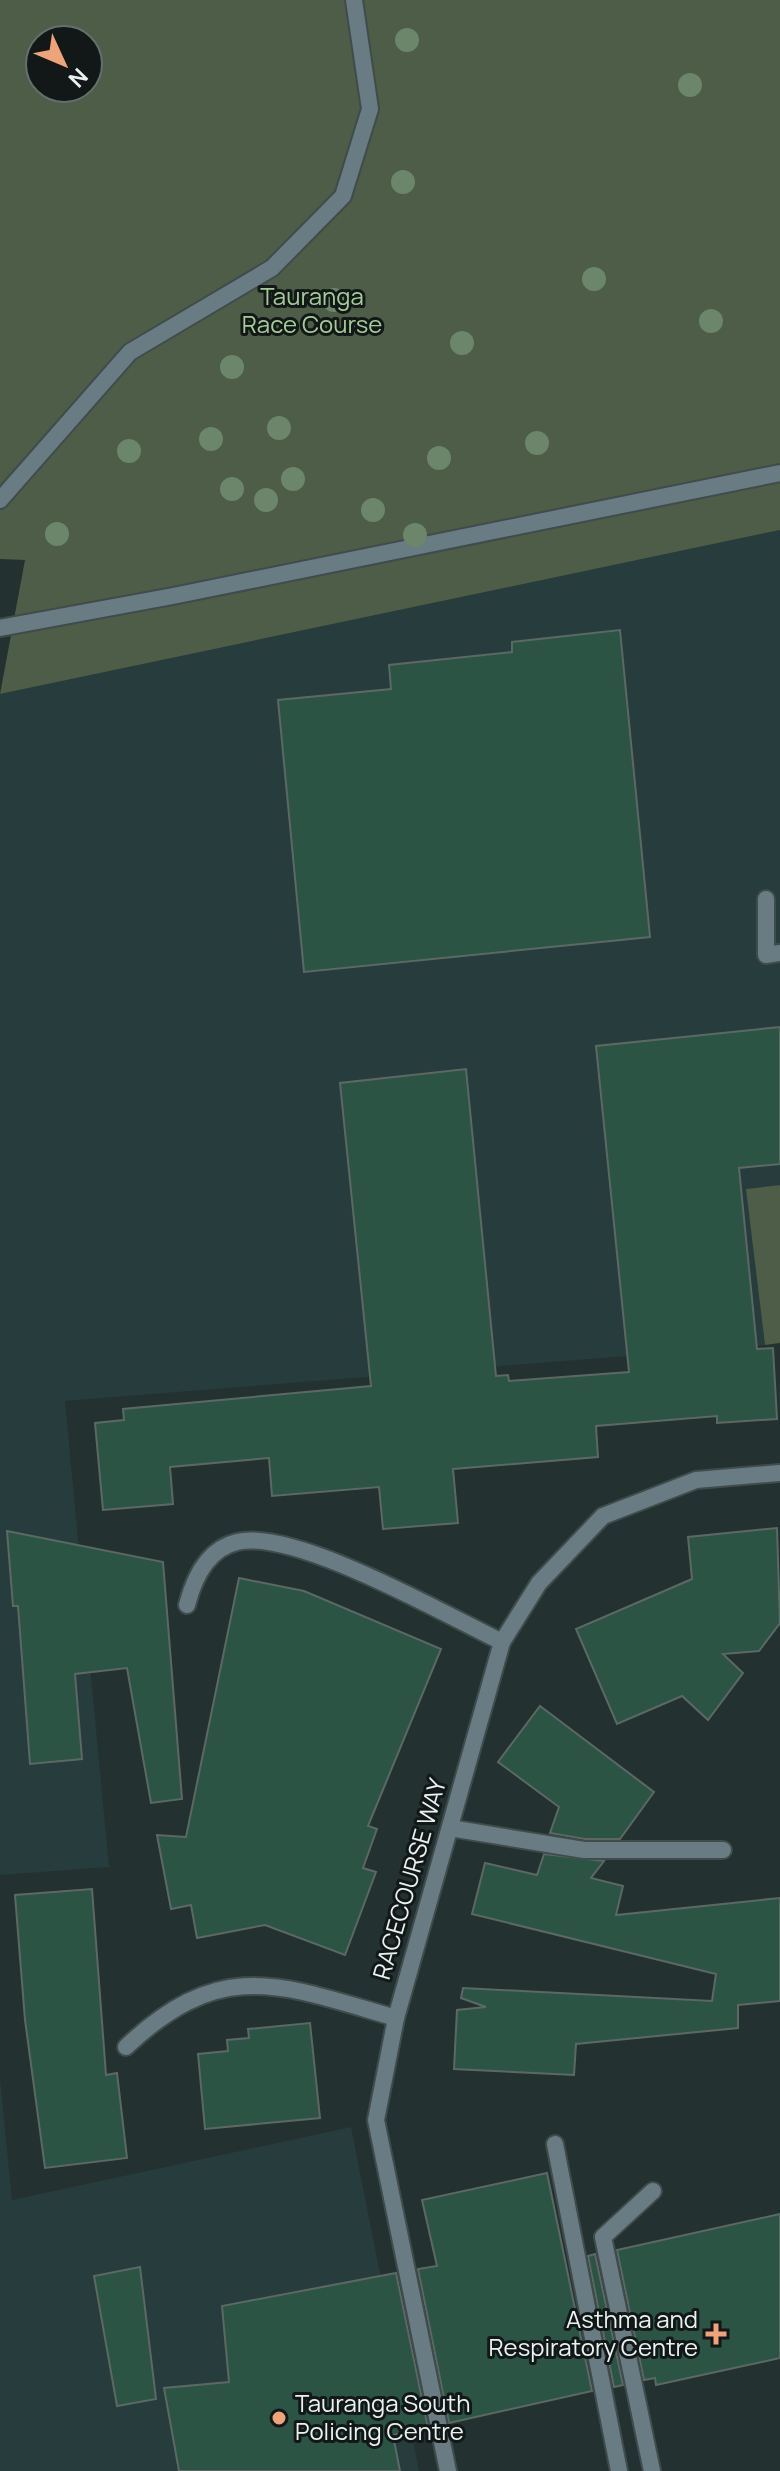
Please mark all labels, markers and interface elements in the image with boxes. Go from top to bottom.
north arrow [24,24,104,104]
text: N [62,62,95,94]
park label: Tauranga Race Course [242,279,382,340]
street label: RACECOURSE WAY [364,1774,453,1983]
place label: Asthma and Respiratory Centre [488,2302,698,2363]
marker: Asthma and Respiratory Centre [705,2323,727,2345]
place label: Tauranga South Policing Centre [295,2386,470,2447]
marker: Tauranga South Policing Centre [270,2409,288,2427]

